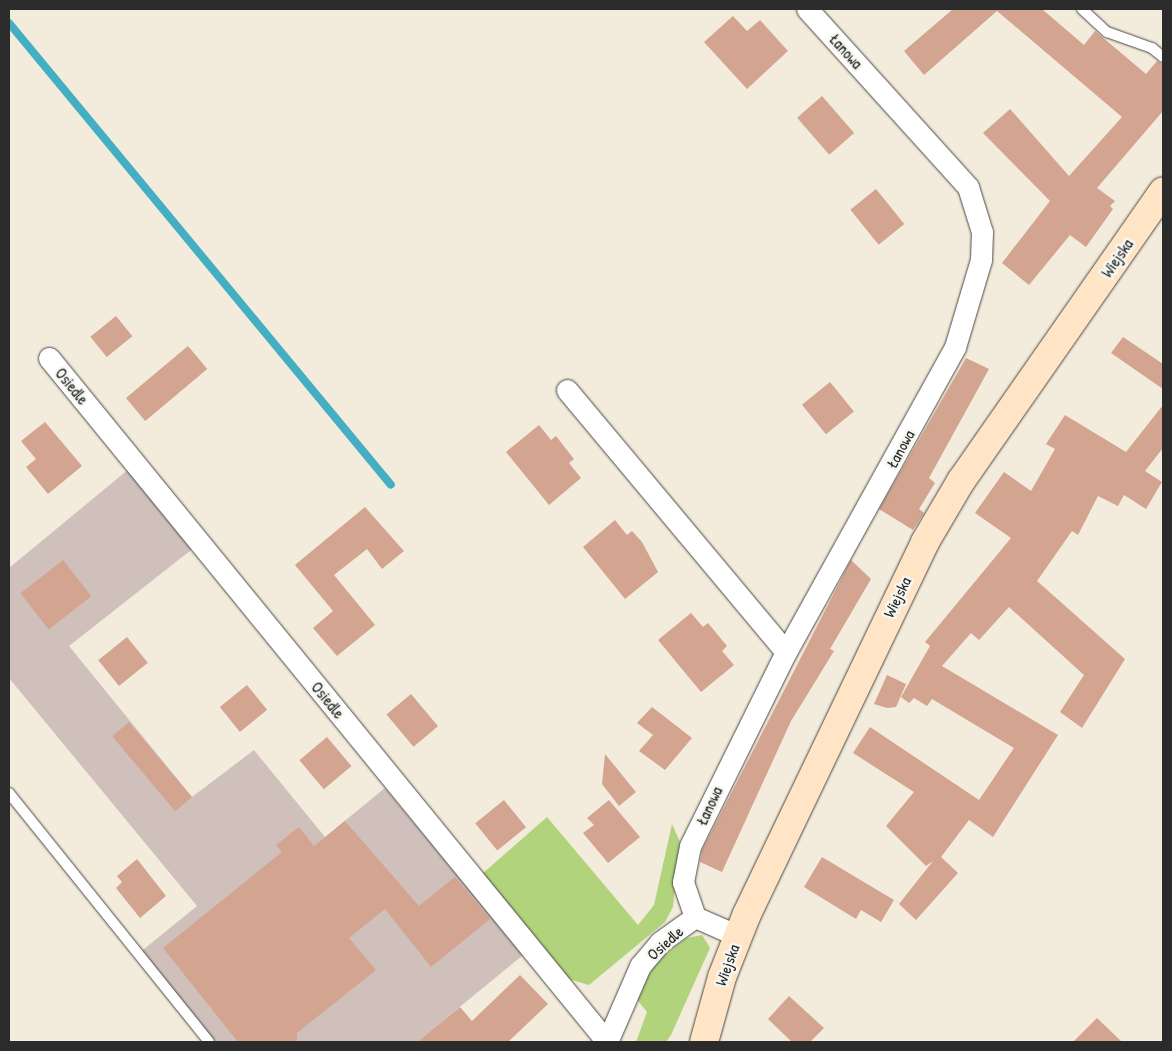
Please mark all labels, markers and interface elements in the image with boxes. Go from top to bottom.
street label: Łanowa [825,29,867,73]
street label: Wiejska [1097,235,1137,281]
street label: Osiedle [51,364,93,408]
street label: Łanowa [882,426,918,472]
street label: Wiejska [879,574,915,620]
street label: Osiedle [307,678,349,722]
street label: Łanowa [692,783,726,829]
street label: Osiedle [643,922,687,964]
street label: Wiejska [711,942,743,988]

